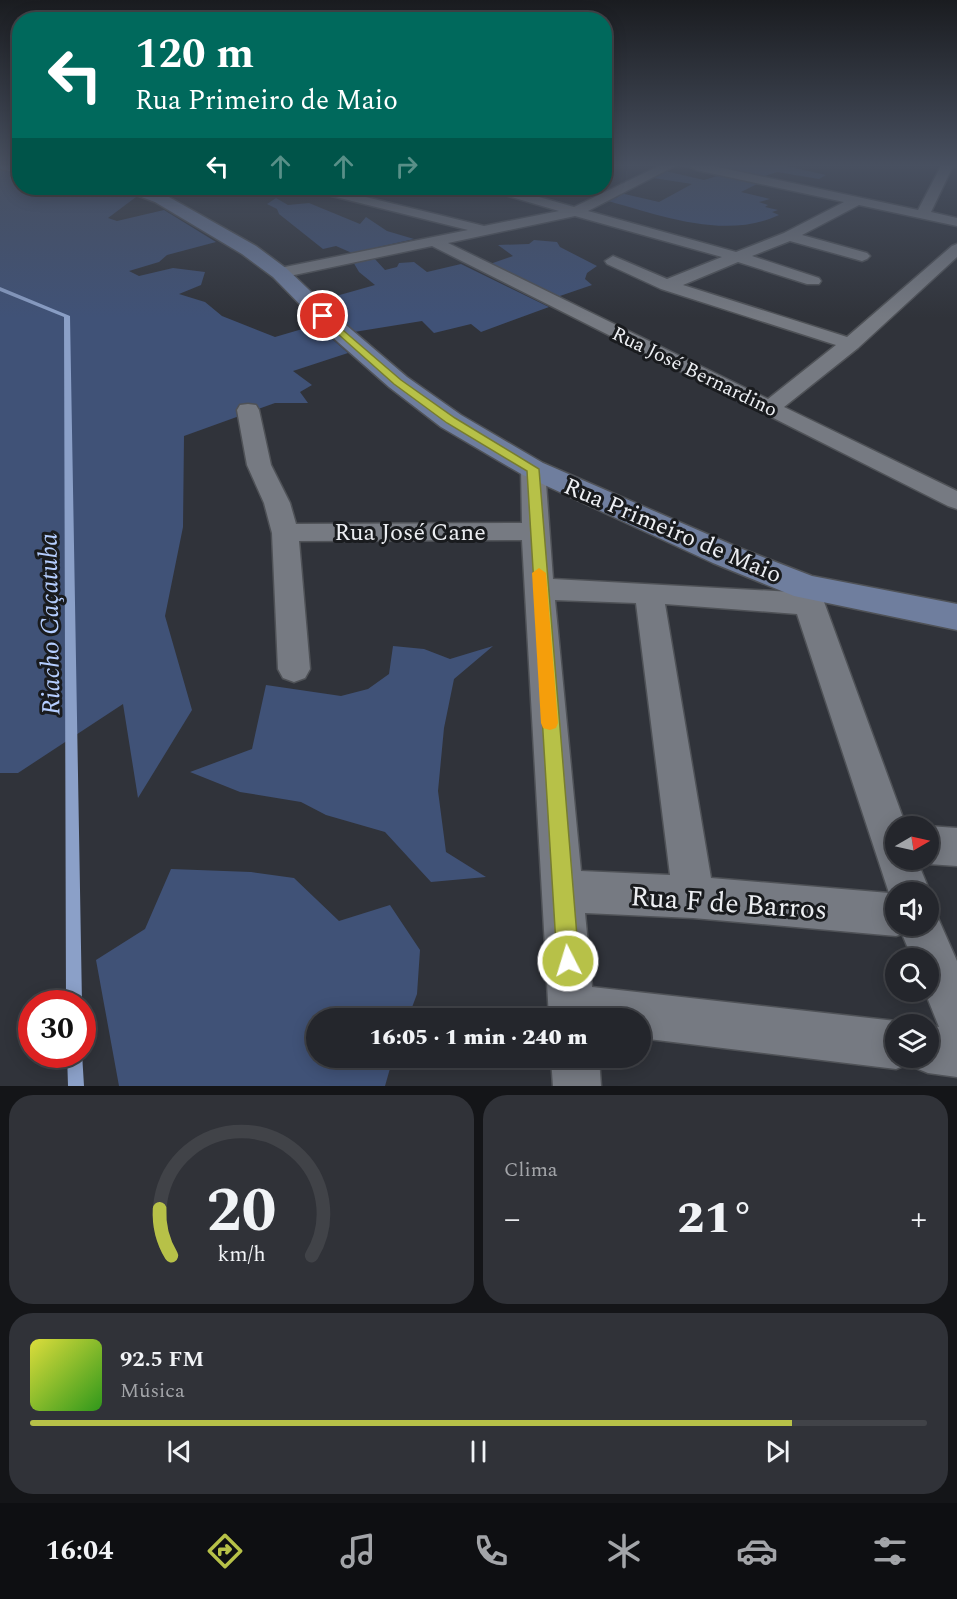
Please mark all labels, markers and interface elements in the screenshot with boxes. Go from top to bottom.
text: 120 m [135,23,254,86]
icon: left [36,36,114,114]
text: Rua Primeiro de Maio [135,80,398,122]
icon: left [201,150,234,183]
icon: ahead [264,150,297,183]
icon: ahead [327,150,360,183]
icon: right [390,150,423,183]
pin [297,290,348,341]
icon: arrive [306,299,339,332]
street label: Rua José Bernardino [607,319,782,425]
street label: Rua Primeiro de Maio [558,469,787,593]
street label: Rua José Cane [334,515,486,551]
water label: Riacho Caçatuba [28,533,72,715]
north arrow [885,816,939,870]
map controls [885,816,939,1068]
street label: Rua F de Barros [629,875,829,932]
button: sound [885,882,939,936]
position arrow [536,929,600,993]
button: search [885,948,939,1002]
speed limit sign: 30 [18,990,96,1068]
button: layers [885,1014,939,1068]
text: 16:05 · 1 min · 240 m [369,1021,588,1054]
text: Clima [504,1155,558,1185]
text: 20 [206,1164,277,1259]
text: 21° [677,1184,754,1253]
text: − [504,1194,521,1244]
text: + [910,1194,927,1244]
text: km/h [217,1239,266,1272]
text: 92.5 FM [120,1343,204,1376]
text: Música [120,1376,185,1406]
icon: previous [163,1435,196,1468]
icon: pause [462,1435,495,1468]
icon: next [761,1435,794,1468]
text: 16:04 [46,1530,113,1572]
icon: directions [204,1530,246,1572]
icon: music [337,1530,379,1572]
icon: phone [470,1530,512,1572]
icon: climate [603,1530,645,1572]
icon: car [736,1530,778,1572]
icon: filters [869,1530,911,1572]

